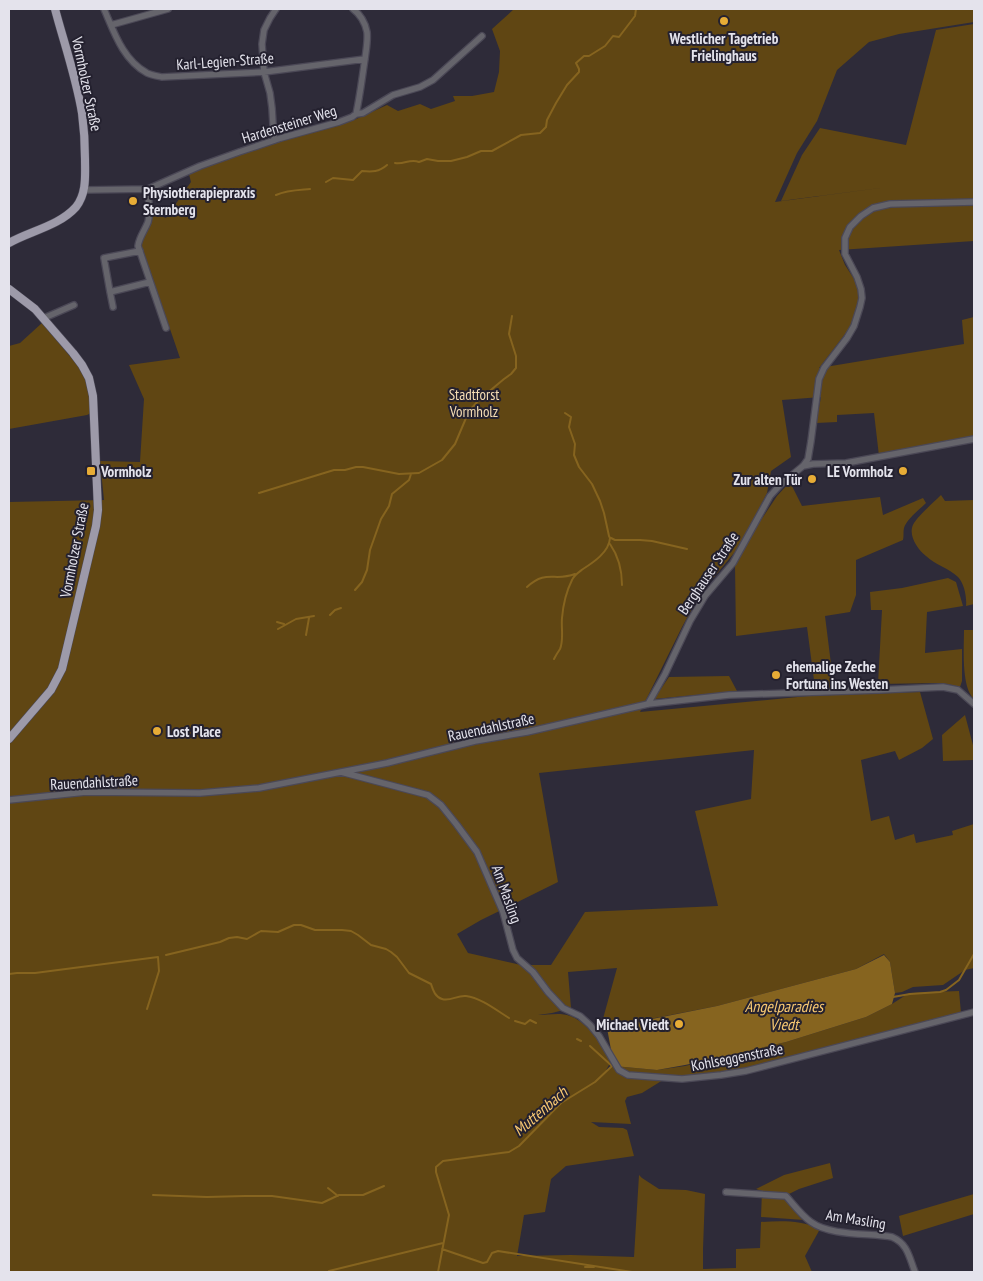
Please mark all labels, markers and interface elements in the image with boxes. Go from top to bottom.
marker: Westlicher Tagetrieb Frielinghaus [718,15,730,27]
place label: Westlicher Tagetrieb Frielinghaus [669,29,779,65]
street label: Vormholzer Straße [68,34,106,133]
street label: Karl-Legien-Straße [176,48,274,74]
street label: Hardensteiner Weg [239,101,339,147]
place label: Physiotherapiepraxis Sternberg [143,183,255,219]
marker: Physiotherapiepraxis Sternberg [127,195,139,207]
park label: Stadtforst Vormholz [449,385,499,421]
place label: Vormholz [100,462,152,481]
place label: LE Vormholz [827,462,893,481]
marker: Vormholz [85,465,97,477]
marker: LE Vormholz [897,465,909,477]
place label: Zur alten Tür [734,470,803,489]
marker: Zur alten Tür [806,473,818,485]
street label: Vormholzer Straße [55,501,92,600]
street label: Berghauser Straße [673,528,743,618]
place label: ehemalige Zeche Fortuna ins Westen [786,657,888,693]
marker: ehemalige Zeche Fortuna ins Westen [770,669,782,681]
street label: Rauendahlstraße [446,709,536,745]
place label: Lost Place [167,722,221,741]
marker: Lost Place [151,725,163,737]
street label: Rauendahlstraße [50,770,138,794]
street label: Am Masling [488,862,526,926]
water label: Angelparadies Viedt [745,996,825,1034]
place label: Michael Viedt [596,1015,670,1034]
marker: Michael Viedt [673,1018,685,1030]
street label: Kohlseggenstraße [689,1039,785,1075]
water label: Muttenbach [509,1081,572,1140]
street label: Am Masling [825,1205,887,1233]

